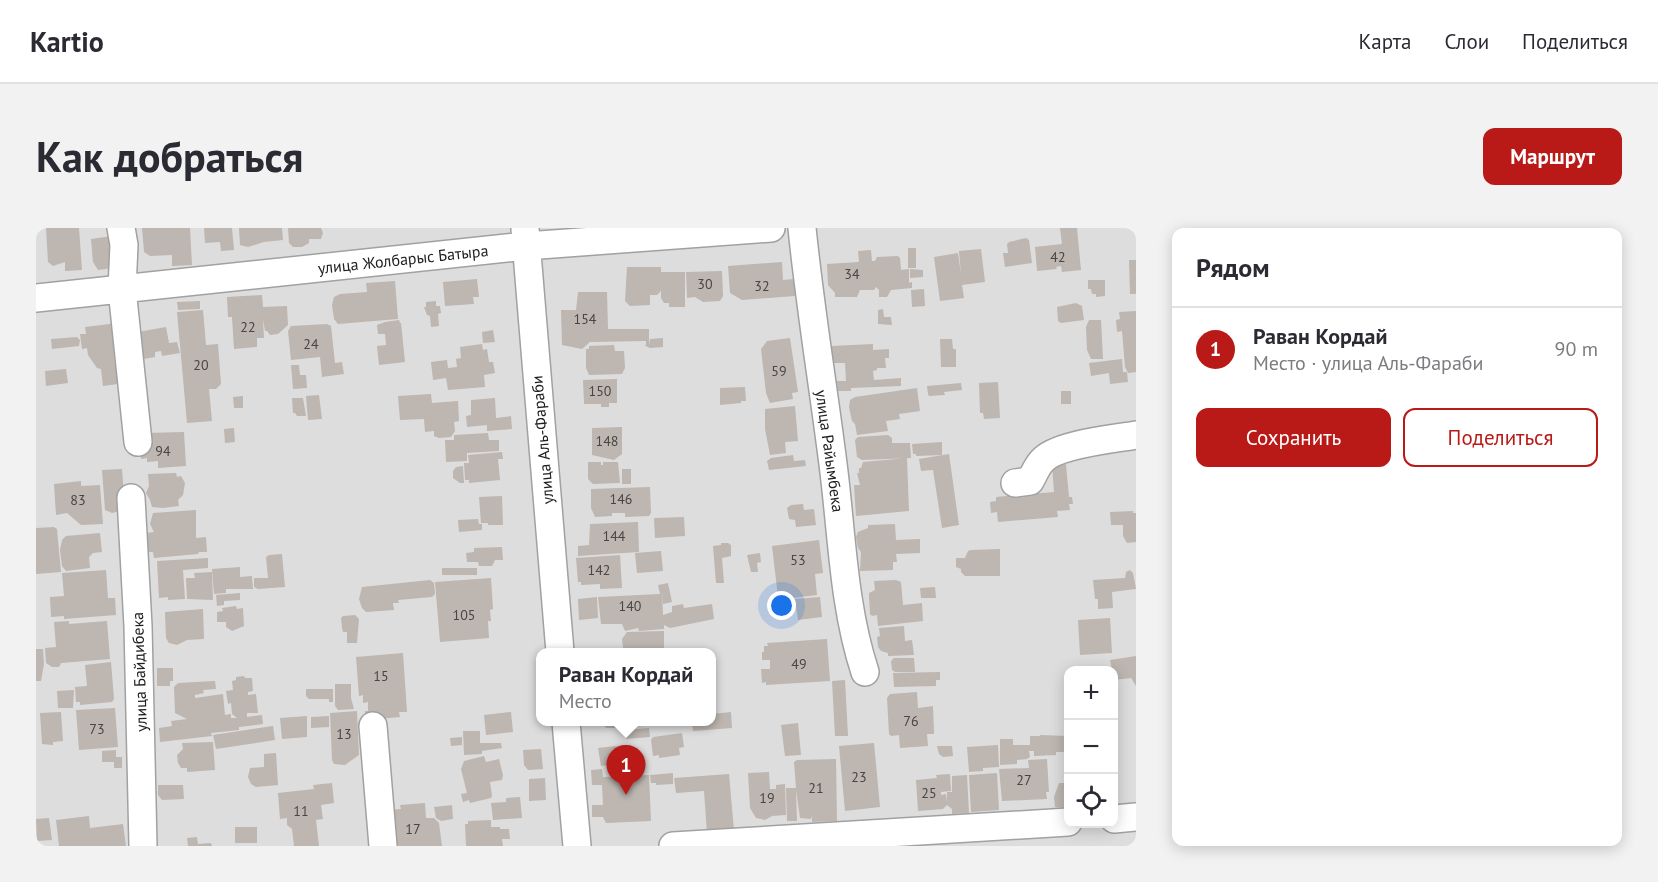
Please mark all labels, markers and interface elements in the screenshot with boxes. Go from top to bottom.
text: Kartio [30,23,104,60]
text: Карта [1358,28,1411,55]
text: Слои [1444,28,1489,55]
text: Поделиться [1522,28,1628,55]
button: Маршрут [1483,128,1622,185]
text: Как добраться [36,129,303,184]
street label: улица Жолбарыс Батыра [317,240,489,278]
house number: 42 [1050,248,1066,266]
text: Рядом [1196,251,1270,284]
house number: 34 [844,265,860,283]
house number: 30 [697,275,713,293]
house number: 32 [754,277,770,295]
house number: 154 [574,310,597,328]
house number: 22 [240,318,256,336]
text: Раван Кордай [1253,322,1387,350]
house number: 24 [303,335,319,353]
text: 1 [1210,336,1221,362]
text: 90 m [1555,336,1598,362]
text: Место · улица Аль-Фараби [1253,350,1483,376]
house number: 20 [193,356,209,374]
house number: 59 [771,362,787,380]
street label: улица Аль-Фараби [526,375,558,505]
house number: 150 [589,382,612,400]
street label: улица Райымбека [812,389,848,513]
button: Сохранить [1196,408,1391,467]
button: Поделиться [1403,408,1598,467]
house number: 148 [596,432,618,450]
house number: 94 [155,442,171,460]
house number: 146 [610,490,632,508]
house number: 83 [70,491,86,509]
house number: 144 [603,527,626,545]
house number: 53 [790,551,806,569]
house number: 142 [588,561,610,579]
your location [767,591,796,620]
house number: 140 [619,597,642,615]
house number: 105 [453,606,475,624]
street label: улица Байдибека [127,612,151,732]
popup [536,648,716,726]
house number: 49 [791,655,807,673]
text: Раван Кордай [559,660,693,688]
map controls [1064,666,1118,828]
button: + [1064,666,1118,720]
house number: 15 [373,667,389,685]
text: Место [559,688,612,714]
house number: 76 [903,712,919,730]
house number: 73 [89,720,105,738]
button: − [1064,720,1118,774]
house number: 13 [336,725,352,743]
pin: 1 [606,746,646,795]
house number: 23 [851,768,867,786]
house number: 27 [1016,771,1032,789]
button: locate [1064,774,1118,828]
house number: 21 [808,779,824,797]
house number: 25 [921,784,937,802]
house number: 19 [759,789,775,807]
house number: 11 [293,802,309,820]
house number: 17 [405,820,421,838]

